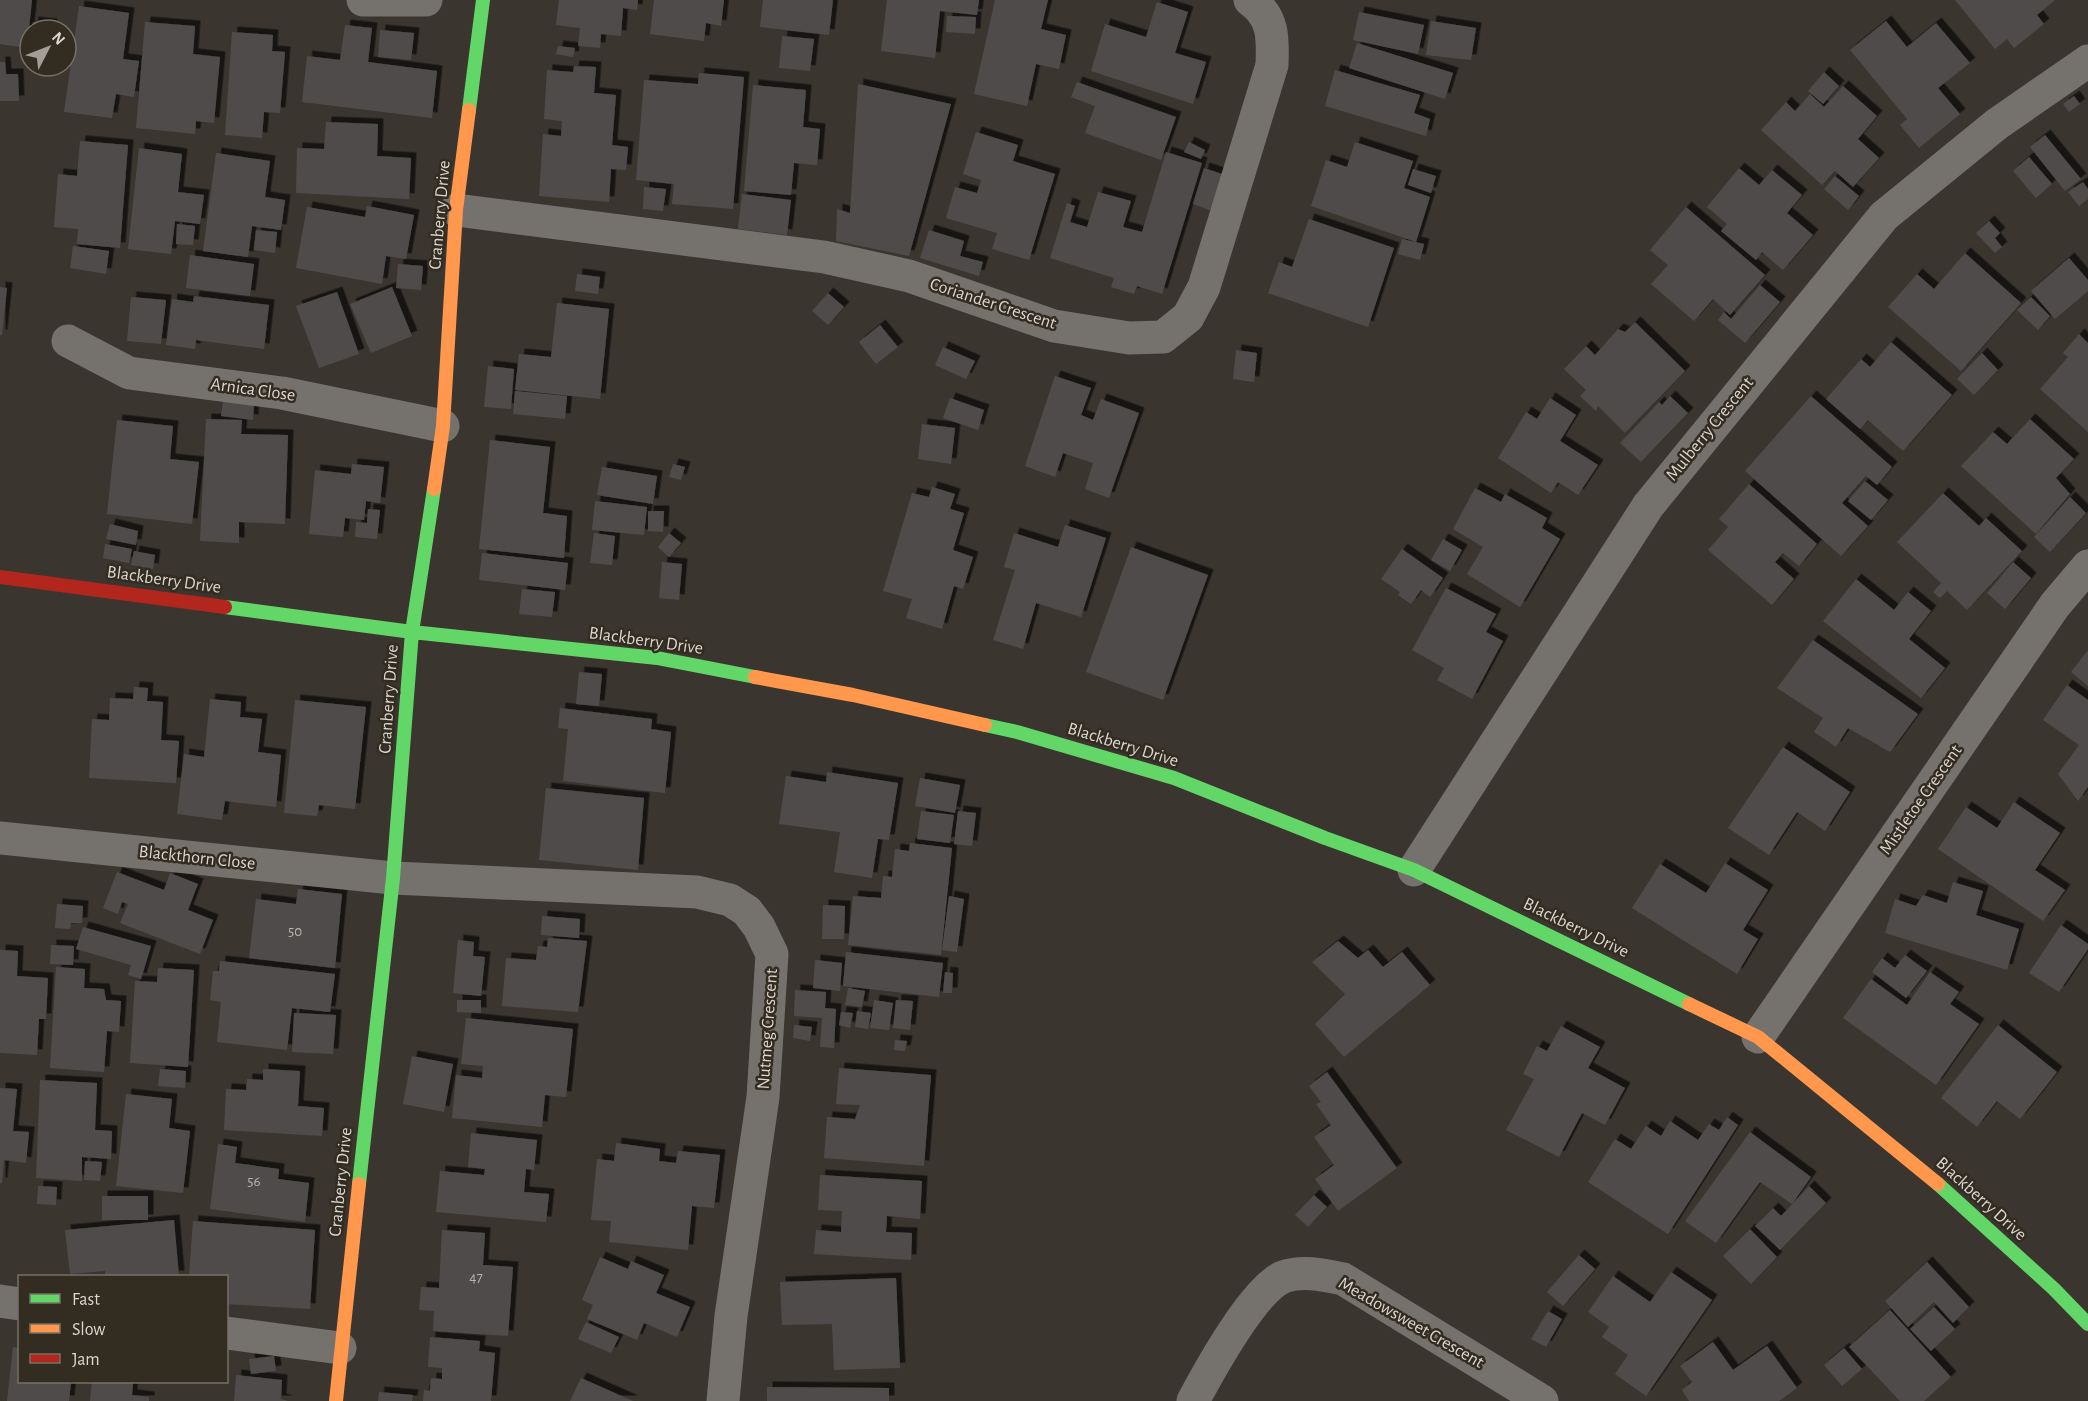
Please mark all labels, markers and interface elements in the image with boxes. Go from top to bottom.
north arrow [18,18,78,78]
text: N [49,29,68,48]
street label: Cranberry Drive [426,160,454,270]
street label: Coriander Crescent [928,275,1059,333]
street label: Mulberry Crescent [1663,374,1757,484]
street label: Arnica Close [209,375,297,405]
street label: Blackberry Drive [106,563,222,597]
street label: Blackberry Drive [588,624,704,658]
street label: Cranberry Drive [376,644,402,754]
street label: Blackberry Drive [1065,720,1181,770]
street label: Mistletoe Crescent [1877,742,1966,858]
street label: Blackthorn Close [138,843,256,873]
street label: Blackberry Drive [1520,895,1632,961]
house number: 50 [288,924,302,939]
street label: Nutmeg Crescent [755,968,781,1090]
street label: Cranberry Drive [326,1127,356,1237]
street label: Blackberry Drive [1932,1154,2030,1244]
house number: 56 [247,1174,261,1189]
house number: 47 [469,1270,483,1285]
street label: Meadowsweet Crescent [1335,1274,1487,1372]
legend [18,1275,228,1383]
text: Fast [72,1291,100,1309]
text: Slow [72,1321,105,1339]
text: Jam [72,1351,100,1369]

